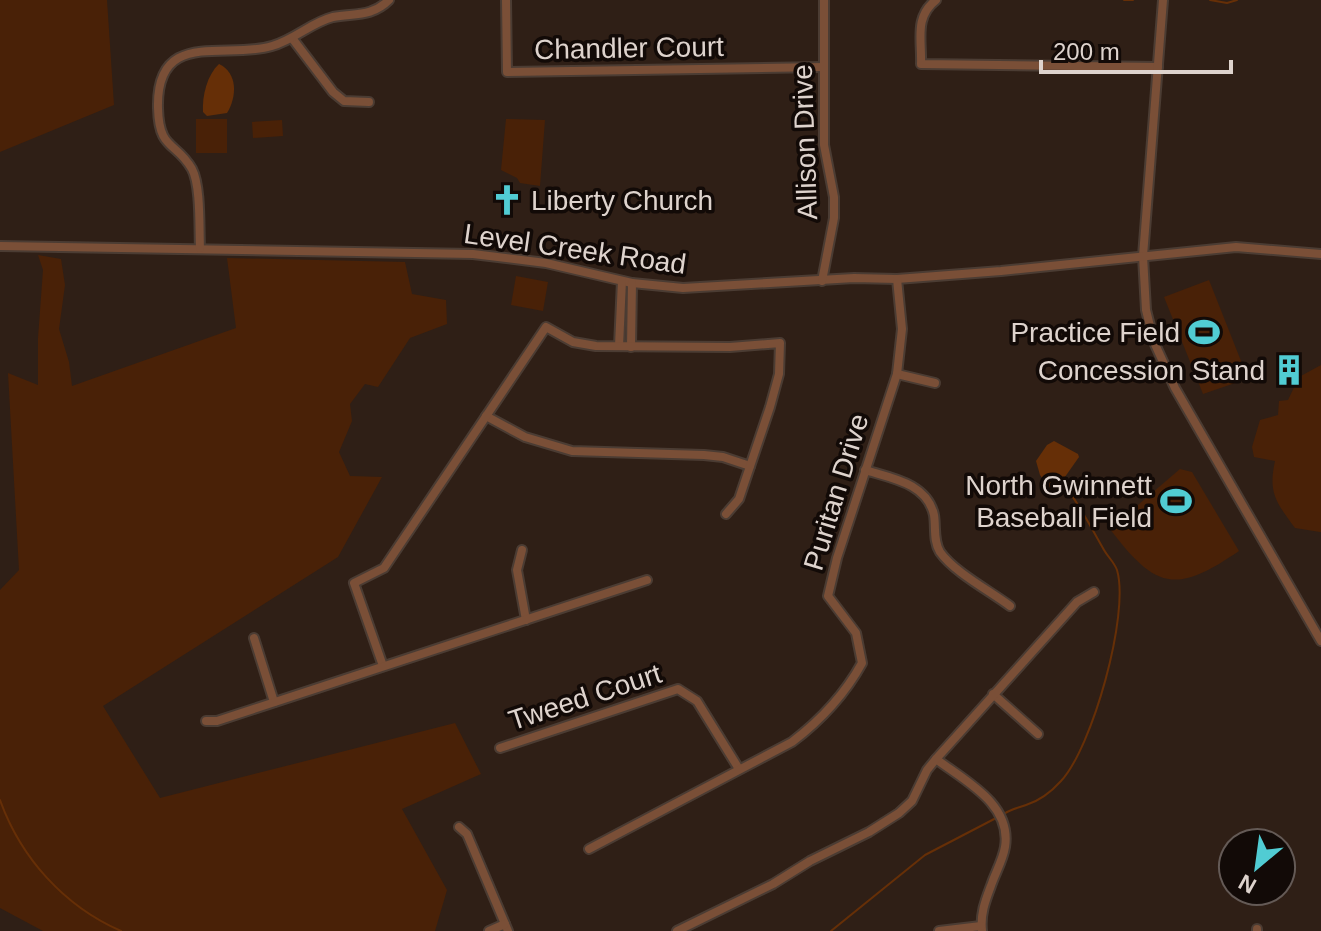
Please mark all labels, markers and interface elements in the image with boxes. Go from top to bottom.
scale bar [1041,24,1231,74]
street label: Chandler Court [534,31,724,65]
text: 200 m [1053,38,1120,65]
street label: Allison Drive [787,64,823,220]
church icon: Liberty Church [490,183,524,217]
place label: Liberty Church [531,185,713,216]
street label: Level Creek Road [462,218,688,280]
sports icon: Practice Field [1187,315,1221,349]
place label: Practice Field [1010,317,1180,348]
building icon: Concession Stand [1272,353,1306,387]
place label: Concession Stand [1038,355,1265,386]
street label: Puritan Drive [798,410,874,574]
place label: North Gwinnett Baseball Field [965,470,1152,533]
sports icon: North Gwinnett Baseball Field [1159,484,1193,518]
street label: Tweed Court [505,658,665,736]
north arrow [1217,827,1297,907]
text: N [1235,869,1261,899]

